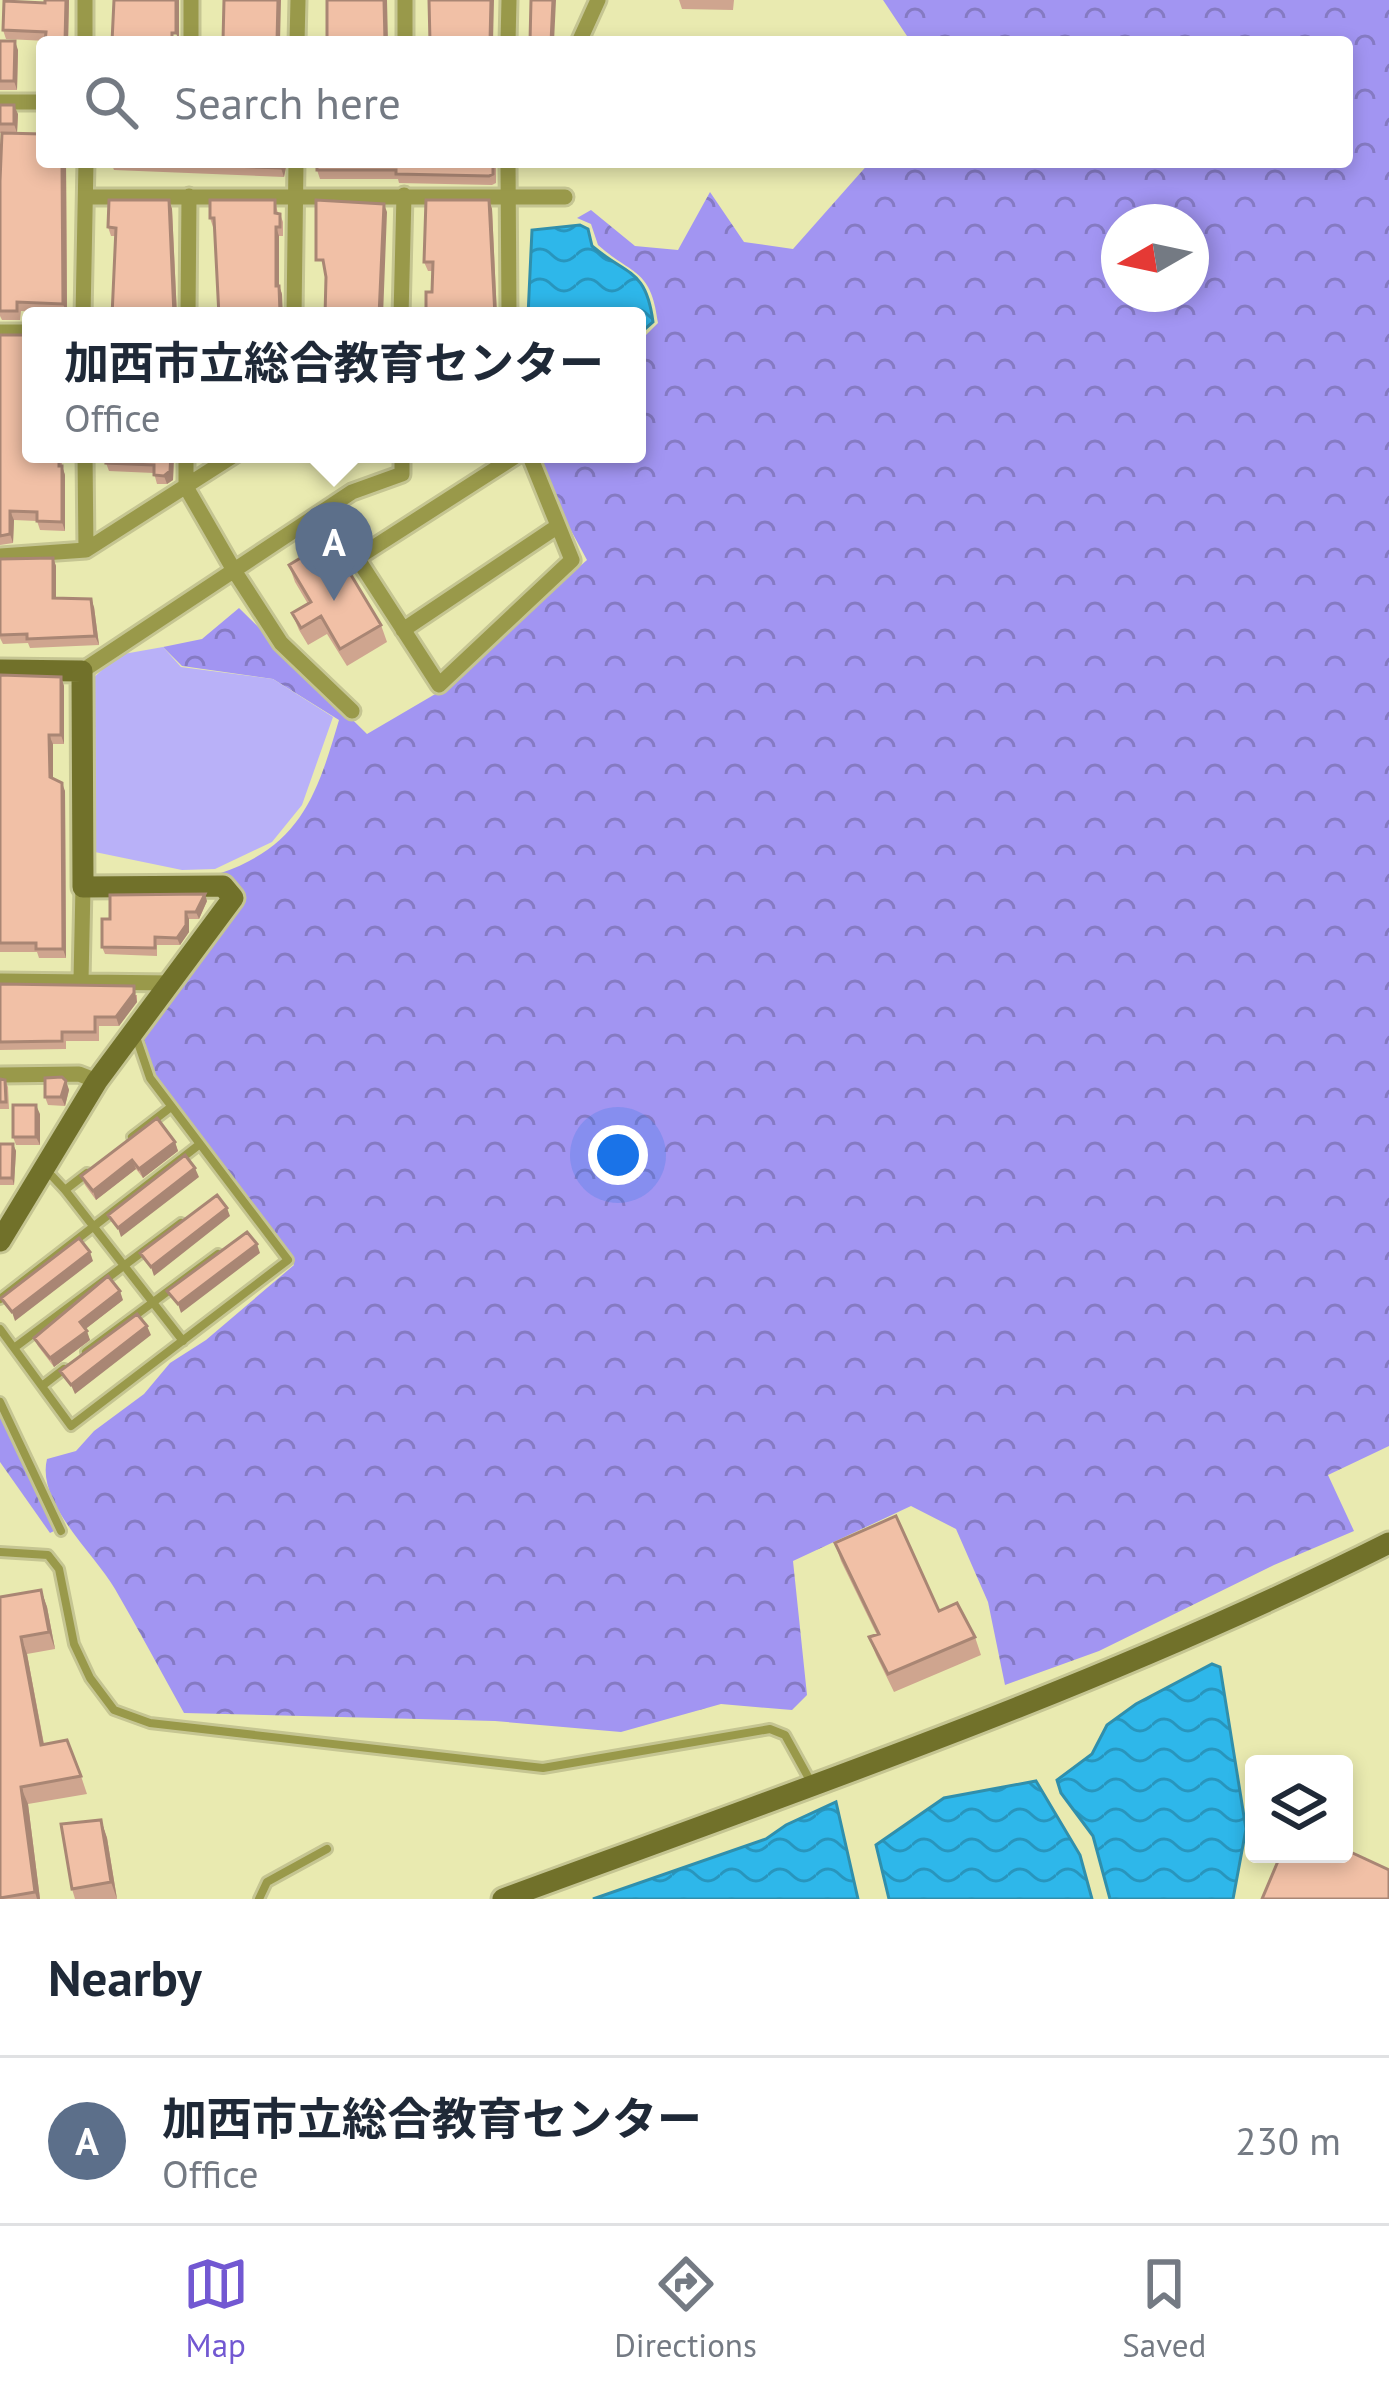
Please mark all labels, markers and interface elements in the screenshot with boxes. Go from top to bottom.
search box [36,36,1353,168]
icon: search [78,69,144,135]
text: Search here [174,73,401,131]
north arrow [1101,204,1209,312]
popup [22,307,646,463]
text: 加西市立総合教育センター [64,333,604,391]
text: Office [64,392,161,443]
pin: A [295,502,373,601]
your location [588,1125,648,1185]
map controls [1245,1755,1353,1863]
button: layers [1245,1755,1353,1863]
text: Nearby [48,1944,202,2010]
text: 加西市立総合教育センター [162,2089,702,2147]
text: A [75,2115,99,2166]
text: 230 m [1235,2115,1341,2166]
text: Office [162,2148,259,2199]
tab: Map [183,2251,249,2366]
tab: Directions [614,2251,757,2366]
tab: Saved [1122,2251,1206,2366]

